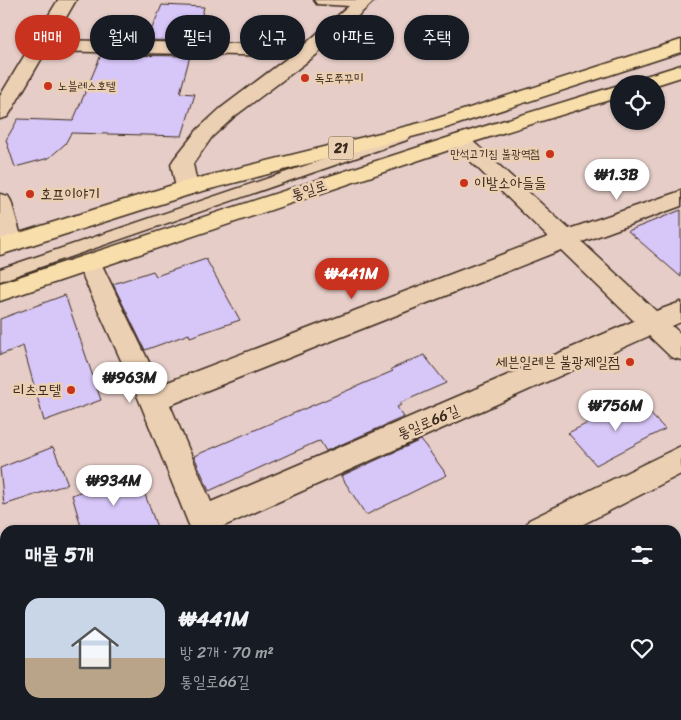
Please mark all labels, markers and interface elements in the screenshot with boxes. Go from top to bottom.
chip: 매매 [15,15,80,60]
chip: 월세 [90,15,155,60]
chip: 필터 [165,15,230,60]
chip: 신규 [240,15,305,60]
chip: 아파트 [315,15,394,60]
chip: 주택 [404,15,469,60]
place label: 독도쭈꾸미 [315,67,363,89]
marker: 독도쭈꾸미 [299,72,311,84]
place label: 노블레스호텔 [58,75,116,97]
map controls [610,75,665,130]
button: locate [610,75,665,130]
marker: 노블레스호텔 [42,80,54,92]
road number: 21 [328,136,354,160]
place label: 만석고기집 불광역점 [450,143,540,165]
marker: 만석고기집 불광역점 [544,148,556,160]
pin: ₩1.3B [582,158,652,201]
text: ₩1.3B [596,160,638,189]
place label: 이발소아들들 [474,170,546,196]
street label: 통일로 [288,172,330,208]
marker: 이발소아들들 [458,177,470,189]
place label: 호프이야기 [40,181,100,207]
marker: 호프이야기 [24,188,36,200]
pin: ₩441M [317,258,387,300]
text: ₩441M [326,259,378,288]
place label: 세븐일레븐 불광제일점 [495,349,620,375]
marker: 세븐일레븐 불광제일점 [624,356,636,368]
pin: ₩963M [95,362,165,404]
text: ₩963M [103,363,157,392]
place label: 리츠모텔 [13,377,61,403]
marker: 리츠모텔 [65,384,77,396]
pin: ₩756M [581,390,651,432]
text: ₩756M [589,391,643,420]
street label: 통일로66길 [393,397,463,447]
pin: ₩934M [79,464,149,507]
text: ₩934M [87,466,141,495]
text: 매물 5개 [25,536,94,574]
icon: filters [628,541,656,569]
text: ₩441M [180,600,249,638]
icon: home [65,618,125,678]
icon: heart [628,634,656,662]
text: 방 2개 · 70 m² [180,638,274,667]
text: 통일로66길 [180,667,250,696]

